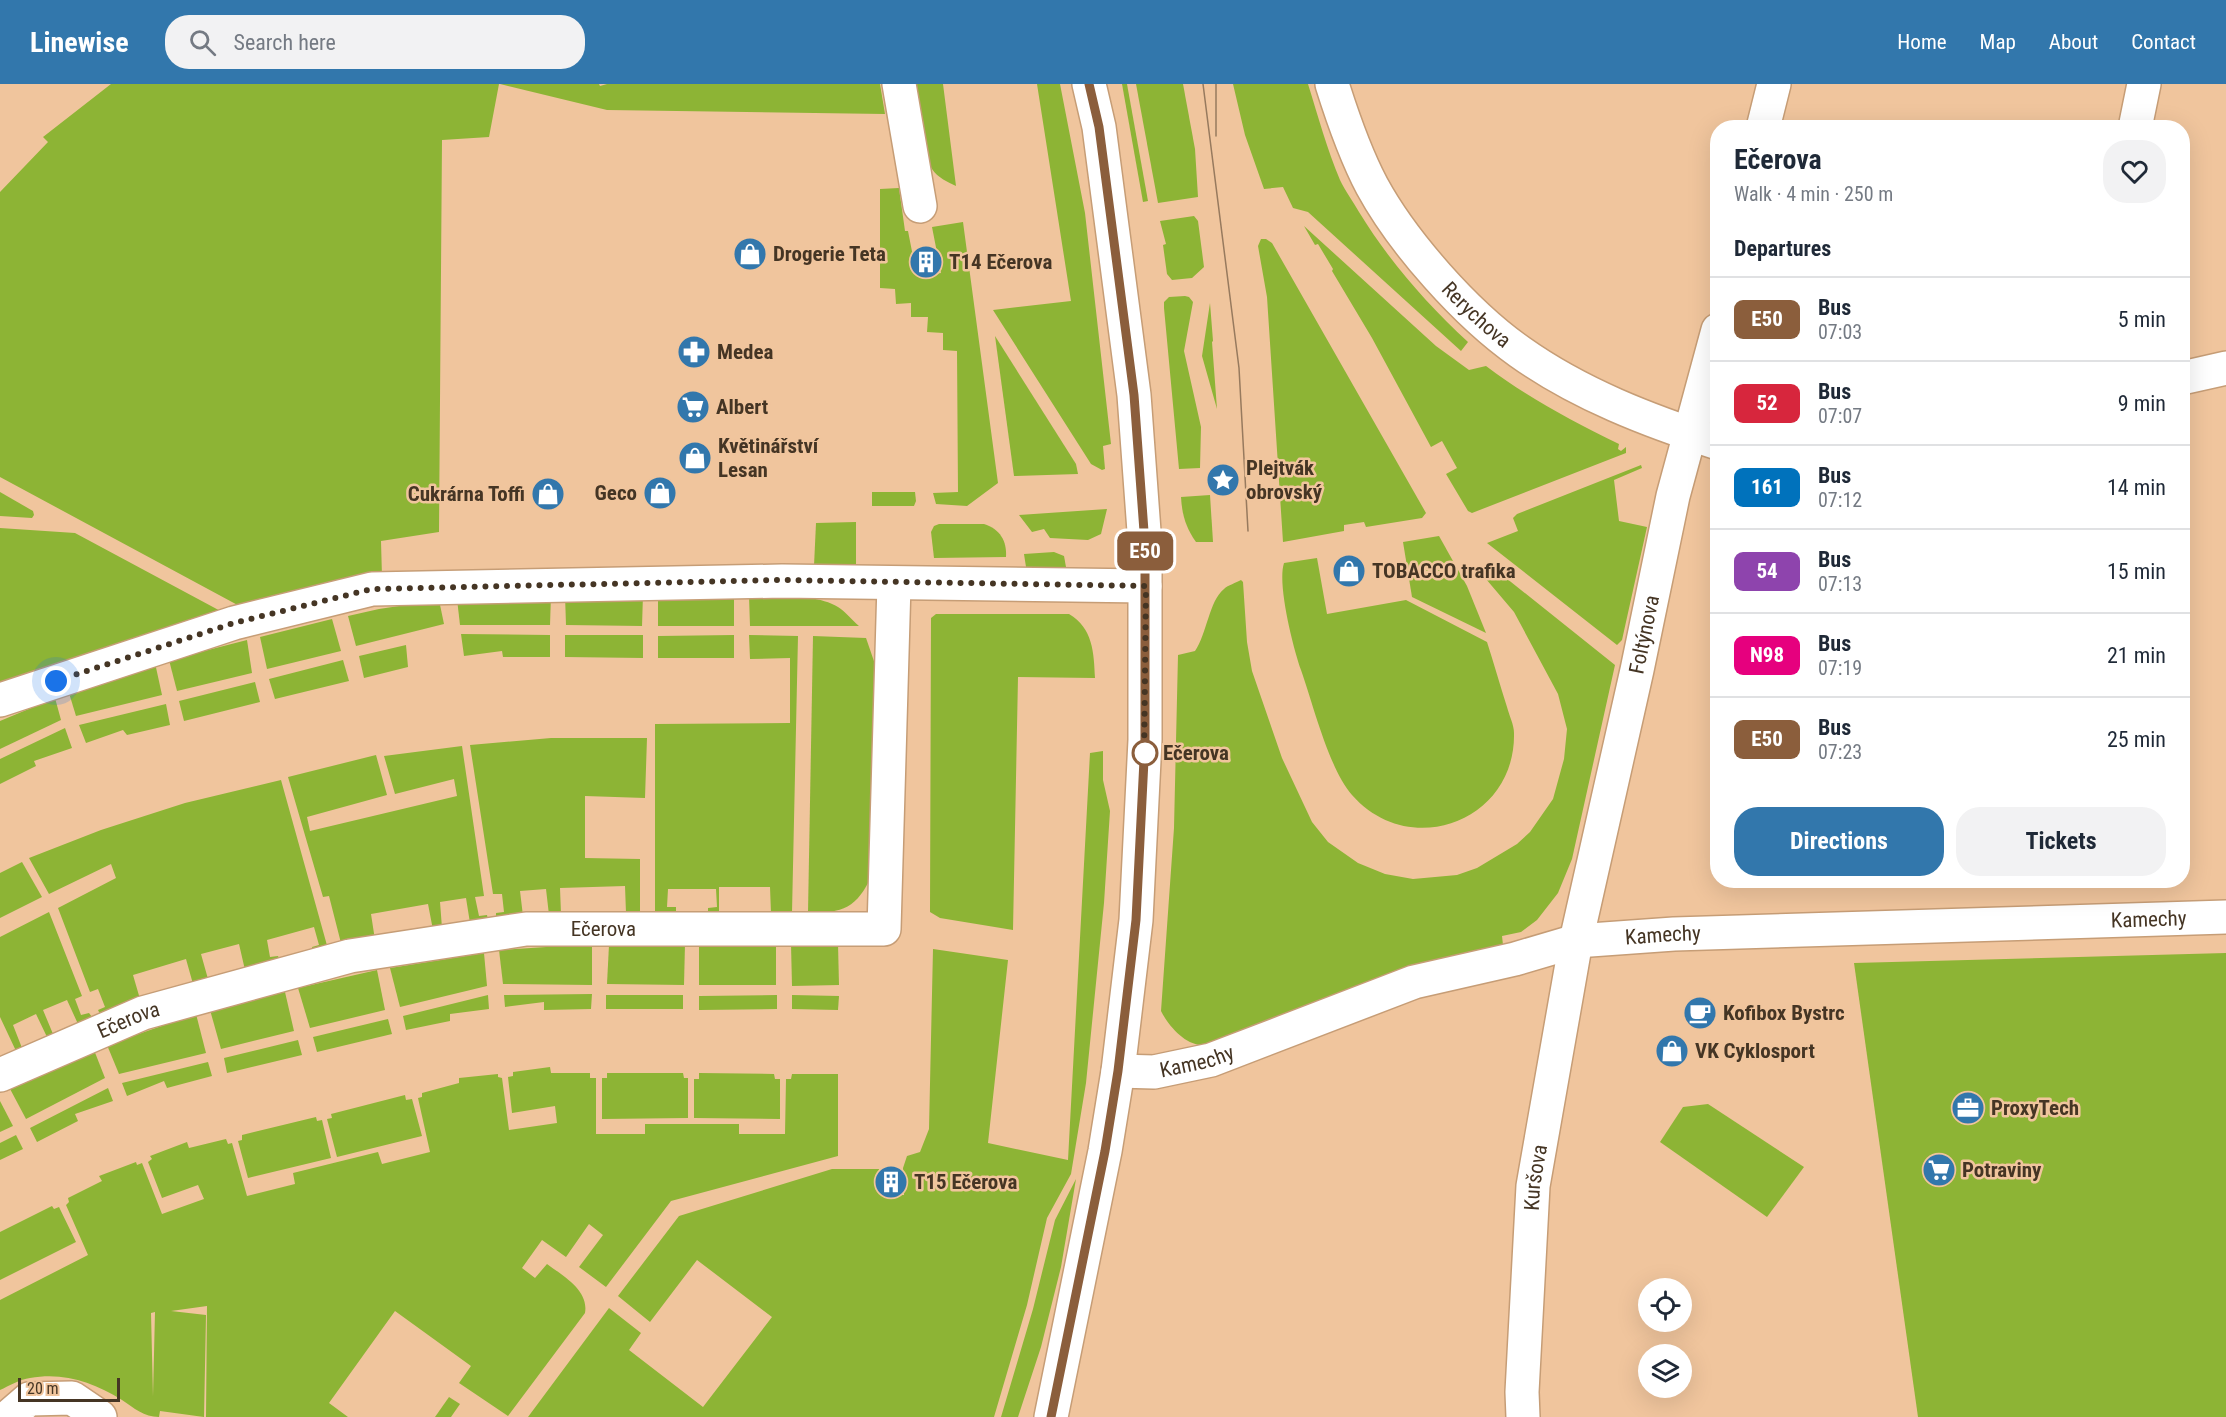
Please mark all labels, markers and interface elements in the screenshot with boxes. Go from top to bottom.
search box [165,15,585,69]
text: Linewise [30,26,129,59]
icon: search [186,26,219,59]
text: Search here [234,30,336,55]
text: Home [1897,30,1947,54]
text: Map [1980,30,2016,54]
text: About [2049,30,2098,54]
text: Contact [2131,30,2196,54]
button: heart [2103,140,2166,203]
text: Ečerova [1734,143,1822,176]
text: Walk · 4 min · 250 m [1734,182,1893,206]
shop icon: Drogerie Teta [732,236,768,272]
text: Departures [1734,236,1831,261]
place label: Drogerie Teta [773,242,886,266]
building icon: T14 Ečerova [908,244,944,280]
place label: T14 Ečerova [949,250,1052,274]
street label: Rerychova [1437,277,1516,353]
text: Bus [1818,295,1851,320]
text: E50 [1751,307,1783,331]
text: 5 min [2118,307,2166,332]
text: 07:03 [1818,320,1862,344]
pharmacy icon: Medea [676,334,712,370]
place label: Medea [717,340,773,364]
text: Bus [1818,379,1851,404]
supermarket icon: Albert [675,389,711,425]
text: 52 [1756,391,1778,415]
text: 9 min [2118,391,2166,416]
place label: Albert [716,395,768,419]
text: 07:07 [1818,404,1862,428]
place label: Květinářství Lesan [718,434,820,482]
shop icon: Květinářství Lesan [677,440,713,476]
place label: Plejtvák obrovský [1246,456,1323,504]
place icon: Plejtvák obrovský [1205,462,1241,498]
text: Bus [1818,463,1851,488]
shop icon: Geco [642,475,678,511]
text: 161 [1751,475,1783,499]
text: 14 min [2107,475,2166,500]
shop icon: Cukrárna Toffi [530,476,566,512]
place label: Geco [595,481,637,505]
place label: Cukrárna Toffi [408,482,525,506]
text: 07:12 [1818,488,1862,512]
line badge: E50 [1110,532,1180,570]
text: E50 [1129,539,1161,563]
text: Bus [1818,547,1851,572]
shop icon: TOBACCO trafika [1331,553,1367,589]
place label: TOBACCO trafika [1372,559,1516,583]
text: 54 [1756,559,1778,583]
text: 15 min [2107,559,2166,584]
text: 07:13 [1818,572,1862,596]
street label: Foltýnova [1625,593,1664,676]
text: Bus [1818,631,1851,656]
text: N98 [1750,643,1784,667]
text: 21 min [2107,643,2166,668]
text: 07:19 [1818,656,1862,680]
your location [41,666,71,696]
text: Bus [1818,715,1851,740]
text: E50 [1751,727,1783,751]
text: 25 min [2107,727,2166,752]
marker: Ečerova [1132,740,1158,766]
text: 07:23 [1818,740,1862,764]
place label: Ečerova [1163,741,1229,765]
button: Directions [1734,807,1944,876]
button: Tickets [1956,807,2166,876]
street label: Kamechy [2110,906,2187,933]
street label: Ečerova [571,917,636,941]
street label: Kamechy [1624,921,1701,949]
cafe icon: Kofibox Bystrc [1682,995,1718,1031]
street label: Ečerova [94,997,162,1043]
place label: Kofibox Bystrc [1723,1001,1845,1025]
shop icon: VK Cyklosport [1654,1033,1690,1069]
place label: VK Cyklosport [1695,1039,1815,1063]
street label: Kamechy [1157,1040,1238,1082]
office icon: ProxyTech [1950,1090,1986,1126]
place label: ProxyTech [1991,1096,2079,1120]
street label: Kuršova [1520,1143,1552,1211]
supermarket icon: Potraviny [1921,1152,1957,1188]
place label: Potraviny [1962,1158,2042,1182]
building icon: T15 Ečerova [873,1164,909,1200]
place label: T15 Ečerova [914,1170,1017,1194]
map controls [1638,1278,1692,1398]
button: locate [1638,1278,1692,1332]
button: layers [1638,1344,1692,1398]
scale bar [18,1375,120,1402]
text: 20 m [27,1379,59,1398]

